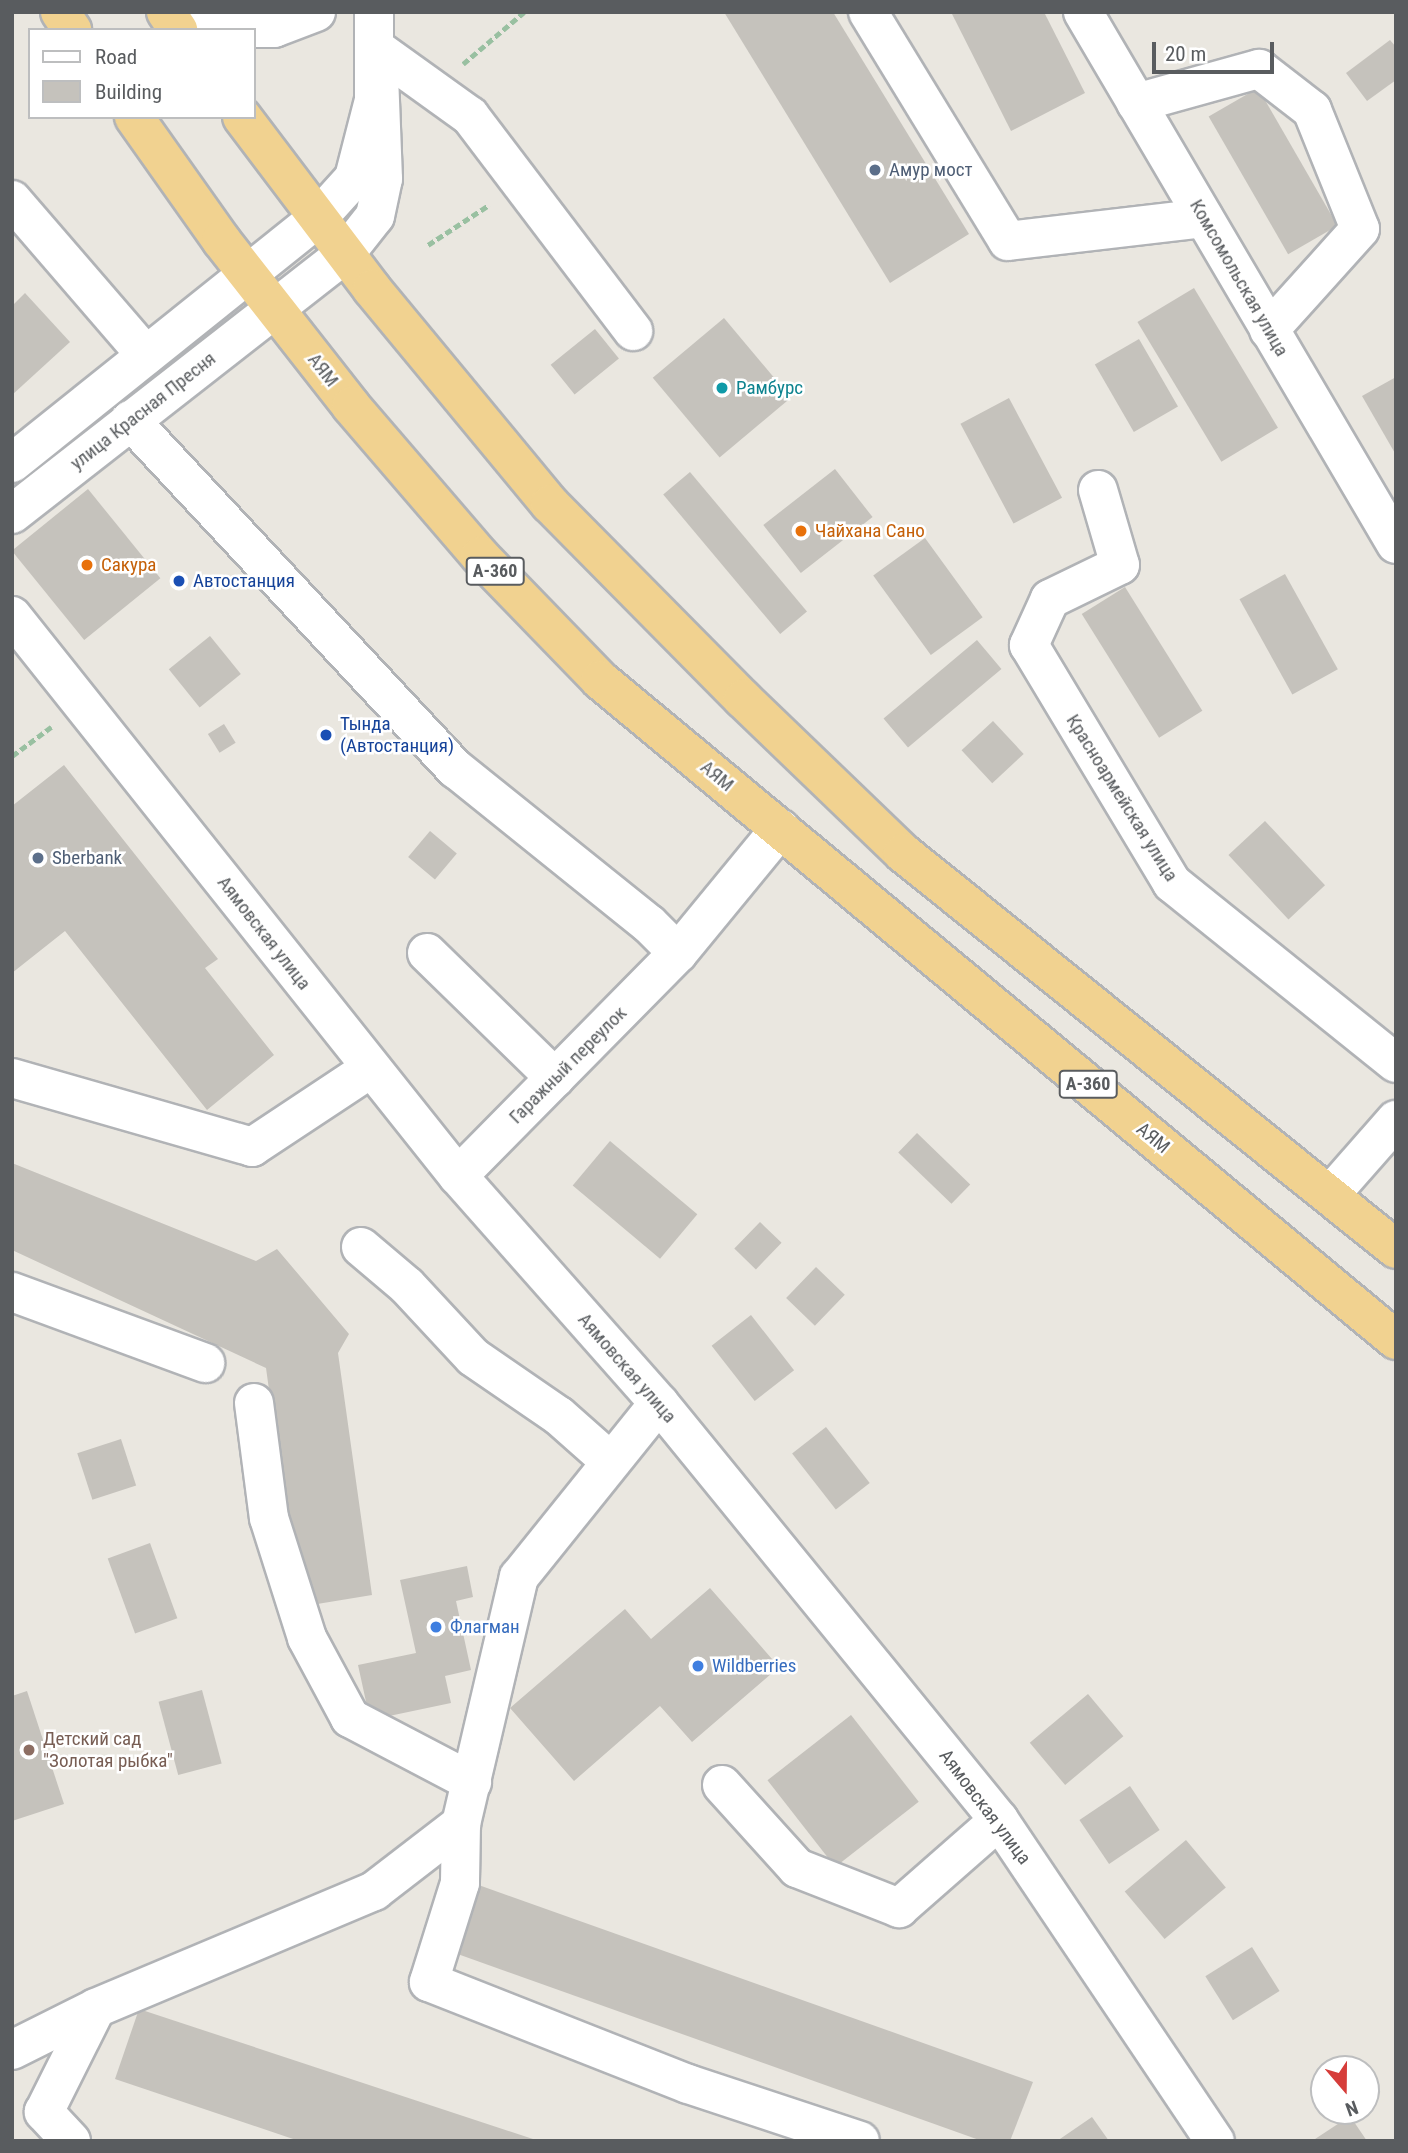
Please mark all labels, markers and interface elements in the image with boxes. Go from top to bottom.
legend [28,28,256,119]
scale bar [1156,28,1278,72]
text: 20 m [1165,42,1206,66]
text: Road [95,45,137,69]
text: Building [95,80,162,104]
place label: Амур мост [889,159,973,181]
marker: Амур мост [867,162,883,178]
street label: Комсомольская улица [1185,195,1293,361]
street label: улица Красная Пресня [66,347,220,475]
street label: АЯМ [303,349,343,391]
place label: Рамбурс [736,377,803,399]
marker: Рамбурс [714,380,730,396]
place label: Чайхана Сано [815,520,925,542]
marker: Чайхана Сано [793,523,809,539]
place label: Сакура [101,554,156,576]
road number: А-360 [465,556,525,586]
marker: Сакура [79,557,95,573]
place label: Автостанция [193,570,295,592]
marker: Автостанция [171,573,187,589]
street label: Красноармейская улица [1061,710,1183,886]
place label: Тында (Автостанция) [340,713,454,757]
marker: Тында (Автостанция) [318,727,334,743]
street label: АЯМ [696,756,738,796]
place label: Sberbank [52,847,122,869]
marker: Sberbank [30,850,46,866]
street label: Аямовская улица [213,872,315,994]
street label: Гаражный переулок [505,1002,631,1128]
road number: А-360 [1058,1070,1118,1098]
street label: АЯМ [1132,1118,1174,1158]
street label: Аямовская улица [573,1308,681,1428]
place label: Флагман [450,1616,520,1638]
marker: Флагман [428,1619,444,1635]
place label: Wildberries [712,1655,796,1677]
marker: Wildberries [690,1658,706,1674]
place label: Детский сад "Золотая рыбка" [43,1728,173,1772]
marker: Детский сад "Золотая рыбка" [21,1742,37,1758]
street label: Аямовская улица [934,1745,1036,1869]
north arrow [1310,2055,1380,2125]
text: N [1342,2096,1361,2121]

